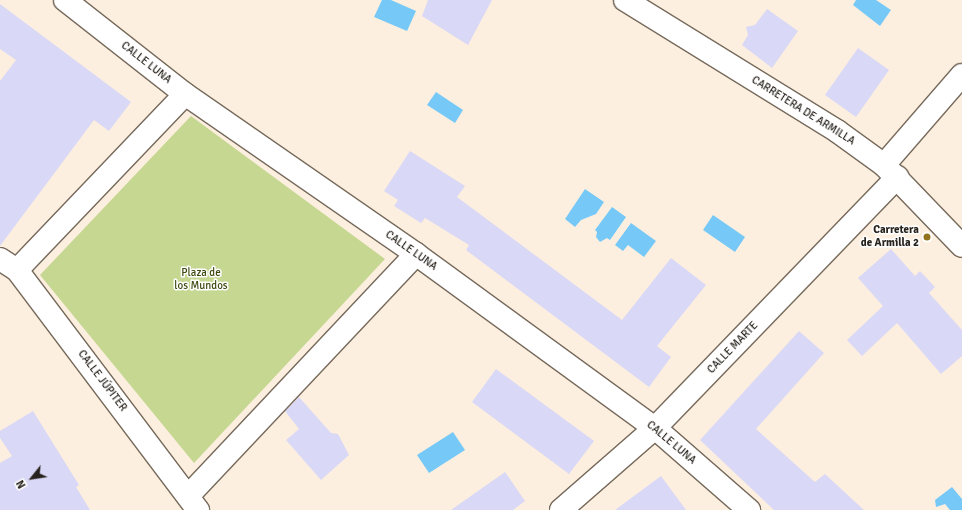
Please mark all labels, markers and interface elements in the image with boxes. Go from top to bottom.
street label: CALLE LUNA [118,39,174,87]
street label: CARRETERA DE ARMILLA [749,74,857,148]
place label: Carretera de Armilla 2 [861,224,919,250]
street label: CALLE LUNA [383,228,439,274]
marker: Carretera de Armilla 2 [922,232,932,242]
park label: Plaza de los Mundos [174,267,228,293]
street label: CALLE MARTE [705,319,761,377]
street label: CALLE JÚPITER [75,348,129,414]
street label: CALLE LUNA [644,419,698,467]
north arrow [12,458,52,498]
text: N [14,478,29,491]

